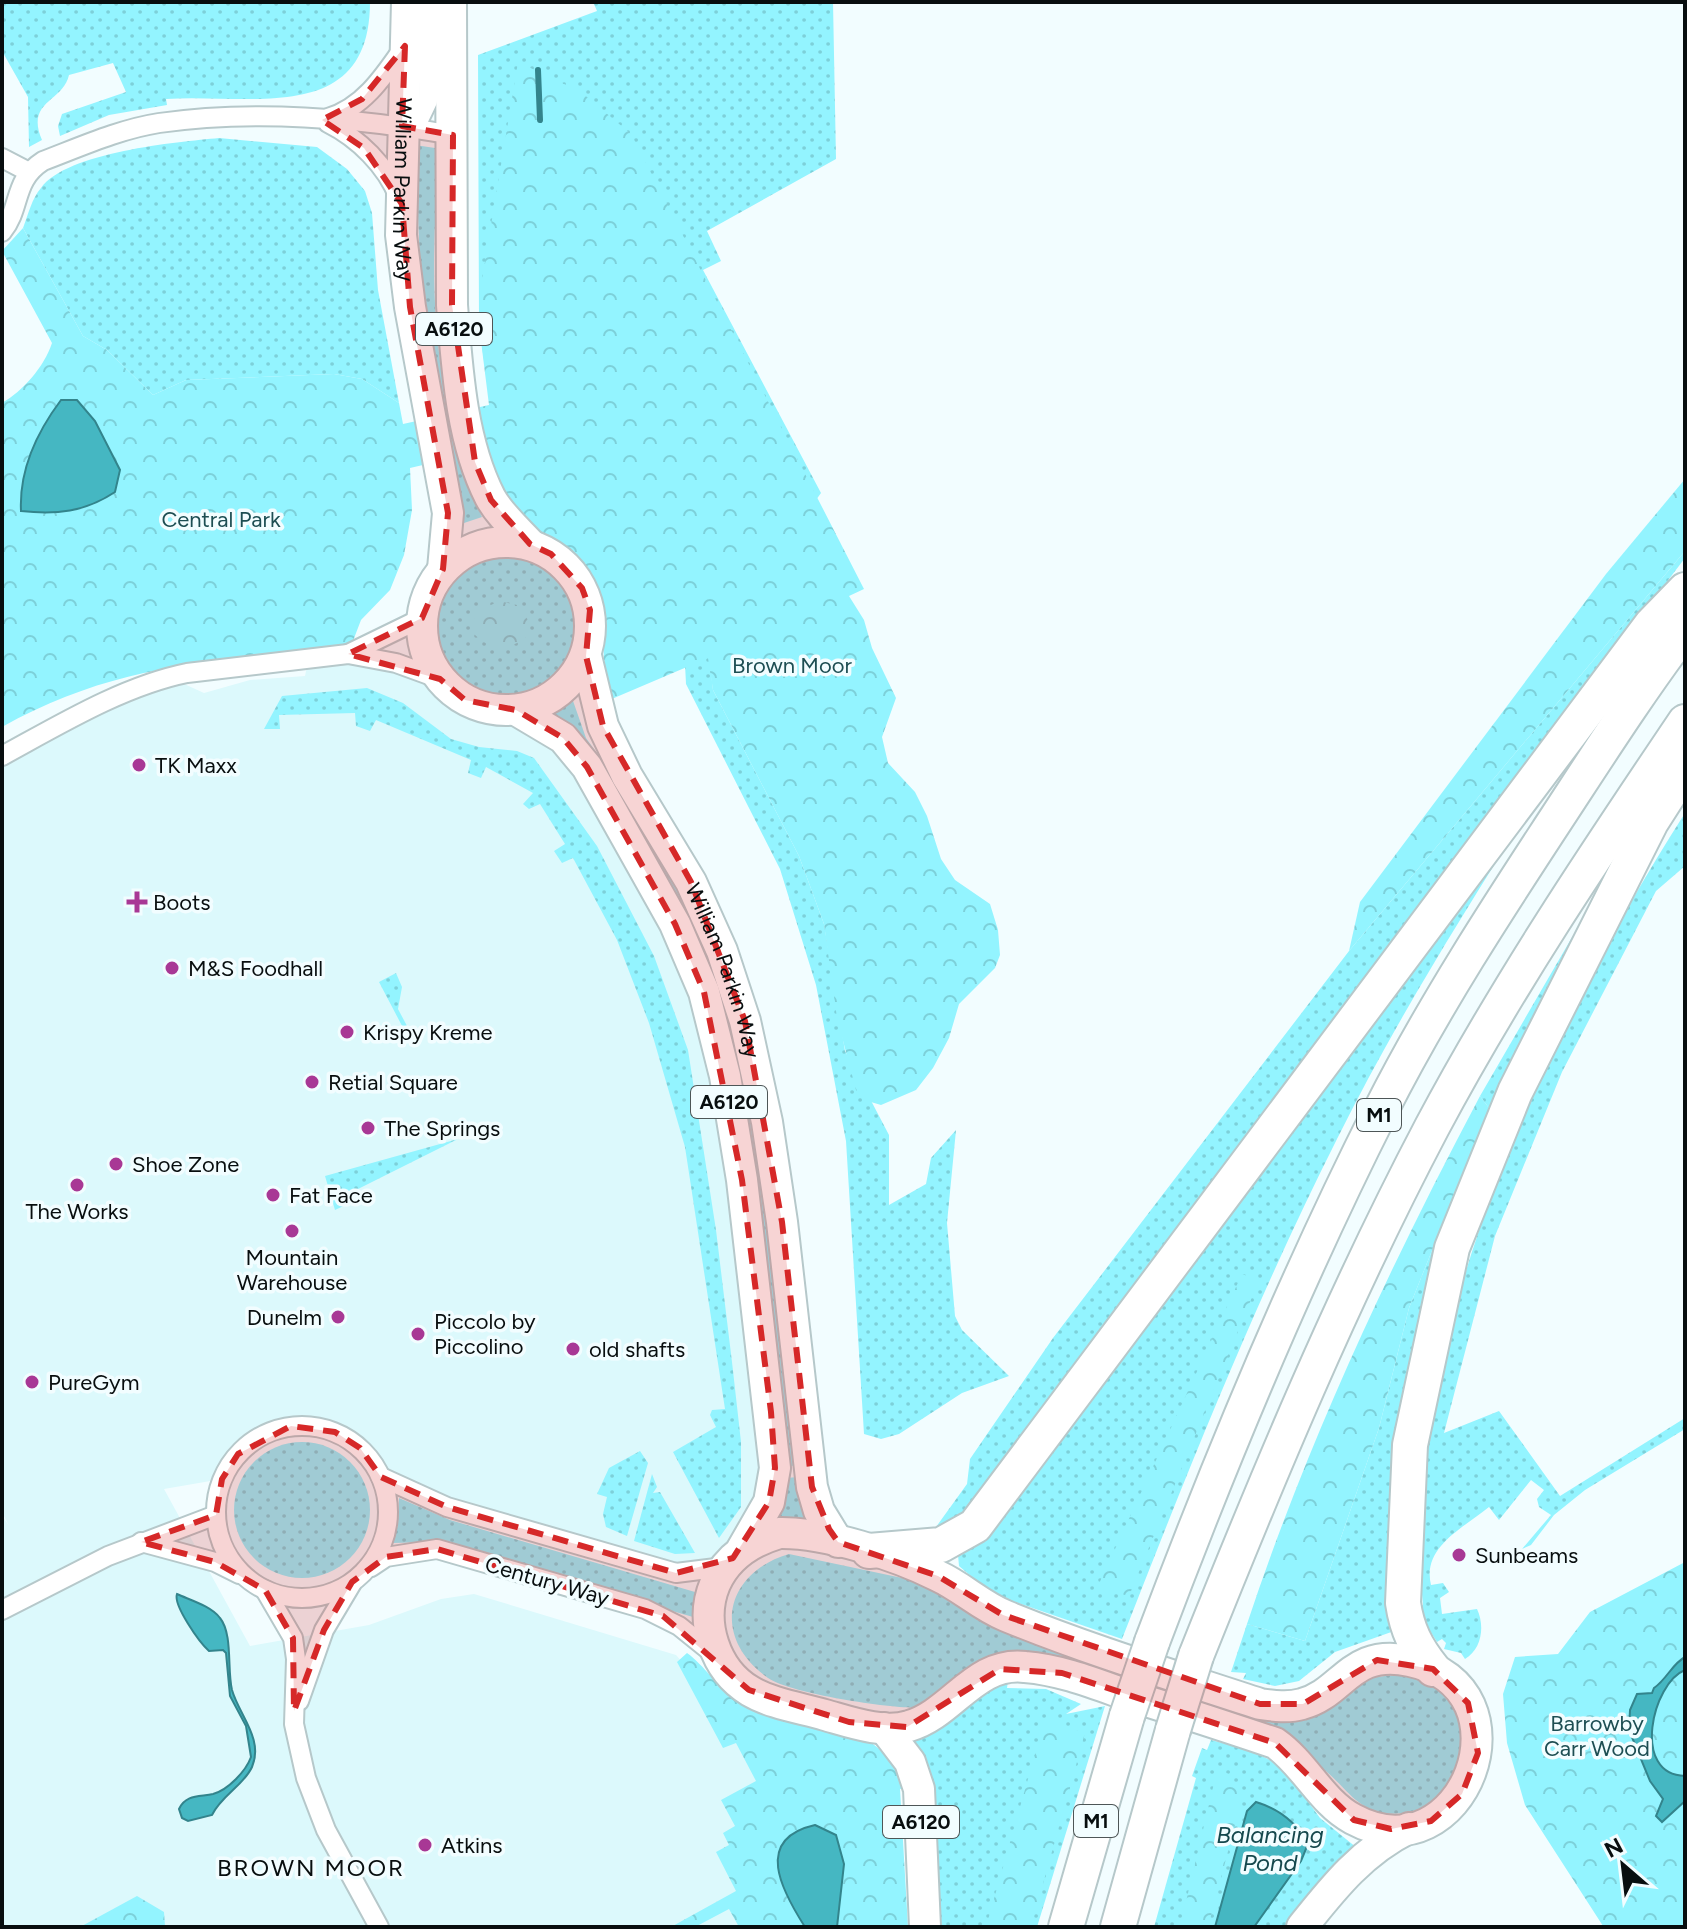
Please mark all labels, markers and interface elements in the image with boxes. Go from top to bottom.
street label: William Parkin Way [387,98,420,284]
road number: A6120 [416,313,492,345]
park label: Central Park [161,506,281,533]
park label: Brown Moor [732,652,852,679]
place label: TK Maxx [155,752,237,779]
marker: TK Maxx [130,756,148,774]
street label: William Parkin Way [680,879,766,1061]
place label: Boots [153,889,211,916]
marker: Boots [128,893,146,911]
place label: M&S Foodhall [188,955,323,982]
marker: M&S Foodhall [163,959,181,977]
place label: Krispy Kreme [363,1019,492,1046]
marker: Krispy Kreme [338,1023,356,1041]
place label: Retial Square [328,1069,458,1096]
marker: Retial Square [303,1073,321,1091]
road number: A6120 [691,1086,767,1118]
road number: M1 [1357,1099,1401,1131]
place label: The Springs [384,1115,500,1142]
marker: The Springs [359,1119,377,1137]
place label: Shoe Zone [132,1151,239,1178]
marker: Shoe Zone [107,1155,125,1173]
marker: The Works [68,1176,86,1194]
place label: Fat Face [289,1182,373,1209]
marker: Fat Face [264,1186,282,1204]
place label: The Works [25,1198,129,1225]
marker: Mountain Warehouse [283,1222,301,1240]
place label: Mountain Warehouse [237,1244,347,1296]
place label: Dunelm [247,1304,322,1331]
marker: Dunelm [329,1308,347,1326]
place label: Piccolo by Piccolino [434,1308,536,1360]
marker: Piccolo by Piccolino [409,1325,427,1343]
place label: old shafts [589,1336,685,1363]
marker: old shafts [564,1340,582,1358]
place label: PureGym [48,1369,139,1396]
marker: PureGym [23,1373,41,1391]
place label: Sunbeams [1475,1542,1578,1569]
marker: Sunbeams [1450,1546,1468,1564]
street label: Century Way [482,1550,613,1612]
park label: Barrowby Carr Wood [1544,1710,1650,1762]
road number: M1 [1074,1805,1118,1837]
road number: A6120 [883,1806,959,1838]
water label: Balancing Pond [1216,1820,1324,1877]
north arrow [1583,1825,1663,1905]
place label: Atkins [441,1832,503,1859]
text: N [1600,1832,1628,1864]
marker: Atkins [416,1836,434,1854]
district label: BROWN MOOR [217,1853,405,1882]

